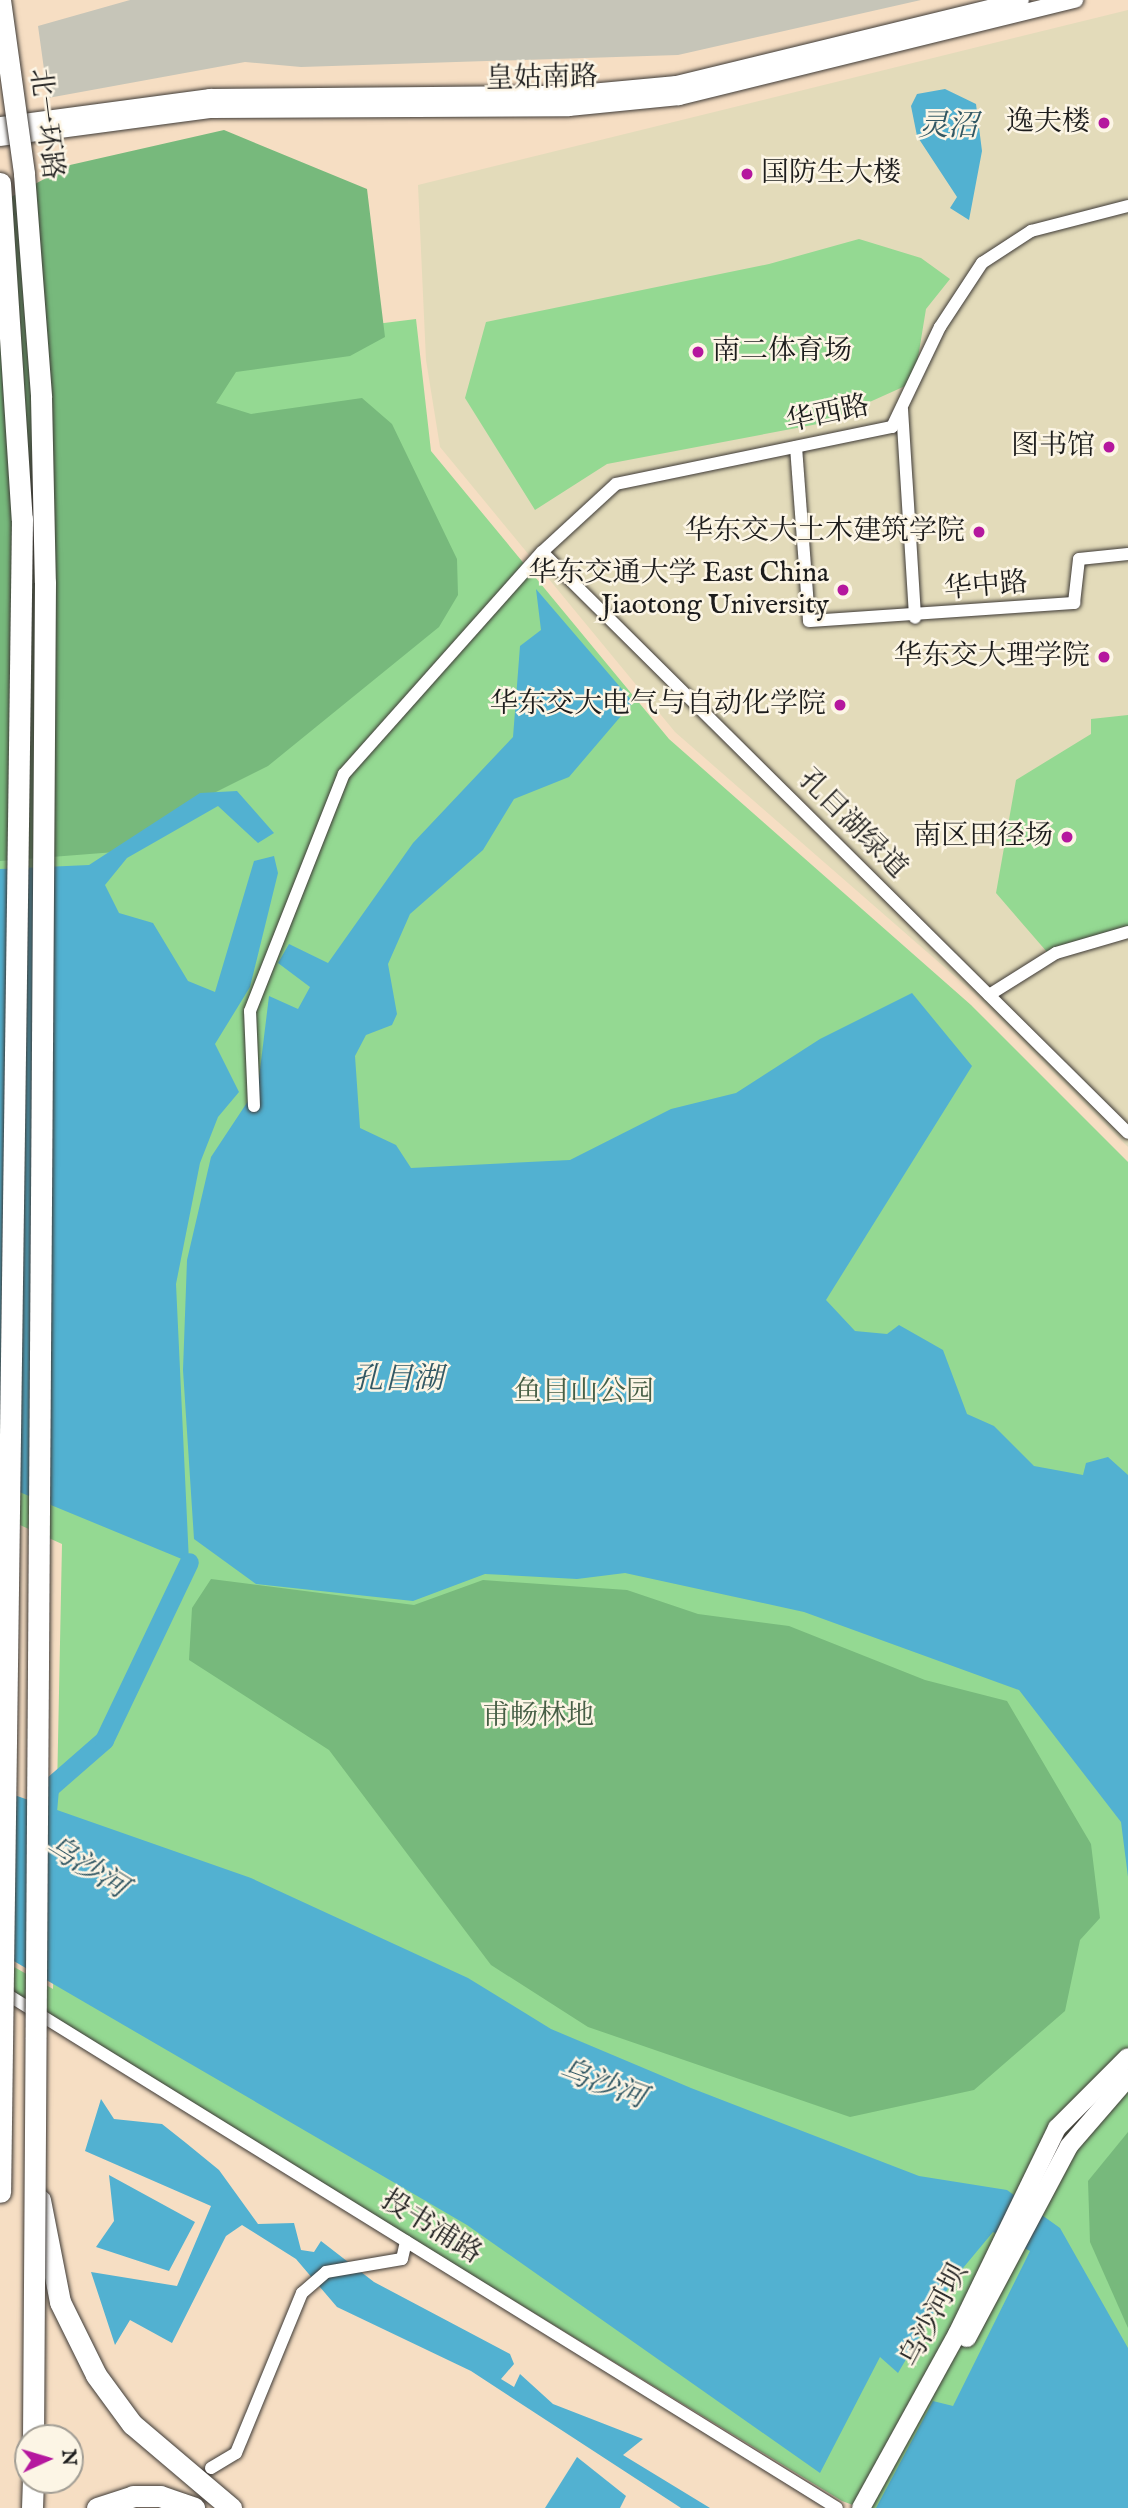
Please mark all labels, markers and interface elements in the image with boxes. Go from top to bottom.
street label: 皇姑南路 [486,61,598,97]
street label: 北一环路 [22,66,68,182]
place label: 逸夫楼 [1006,106,1090,140]
water label: 灵沼 [918,109,978,145]
marker: 逸夫楼 [1096,115,1112,131]
place label: 国防生大楼 [761,157,901,191]
marker: 国防生大楼 [739,166,755,182]
place label: 南二体育场 [712,335,852,369]
marker: 南二体育场 [690,344,706,360]
street label: 华西路 [783,390,873,440]
place label: 图书馆 [1011,430,1095,464]
marker: 图书馆 [1101,439,1117,455]
place label: 华东交大土木建筑学院 [685,515,965,549]
marker: 华东交大土木建筑学院 [971,524,987,540]
place label: 华东交通大学 East China Jiaotong University [528,557,829,623]
street label: 华中路 [943,567,1029,607]
marker: 华东交通大学 East China Jiaotong University [835,582,851,598]
place label: 华东交大理学院 [894,640,1090,674]
marker: 华东交大理学院 [1096,649,1112,665]
place label: 华东交大电气与自动化学院 [490,688,826,722]
marker: 华东交大电气与自动化学院 [832,697,848,713]
street label: 孔目湖绿道 [791,764,913,886]
place label: 南区田径场 [913,820,1053,854]
marker: 南区田径场 [1059,829,1075,845]
water label: 孔目湖 [353,1362,443,1398]
park label: 鱼目山公园 [514,1376,654,1410]
park label: 甫畅林地 [482,1700,594,1734]
water label: 乌沙河 [38,1829,134,1907]
water label: 乌沙河 [554,2053,650,2117]
street label: 投书浦路 [375,2184,487,2272]
street label: 乌沙河坝 [894,2259,976,2373]
north arrow [14,2424,84,2494]
text: N [55,2449,80,2467]

